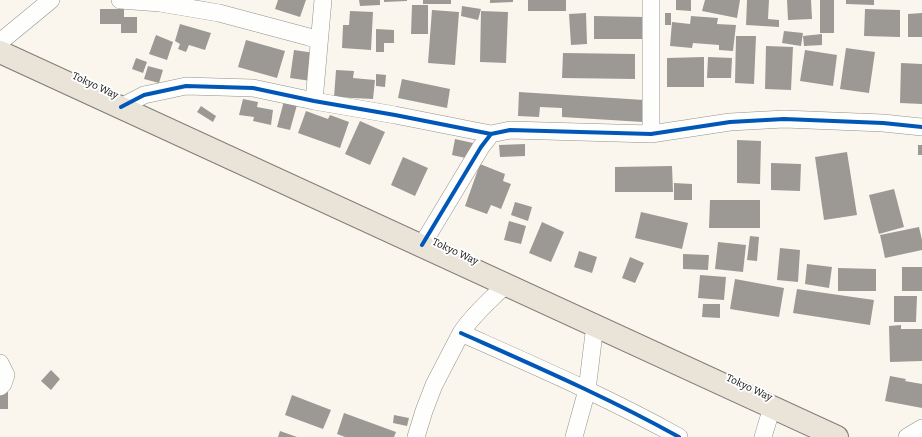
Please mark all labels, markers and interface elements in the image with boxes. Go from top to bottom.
street label: Tokyo Way [70,70,120,102]
street label: Tokyo Way [430,236,480,268]
street label: Tokyo Way [724,372,774,404]

